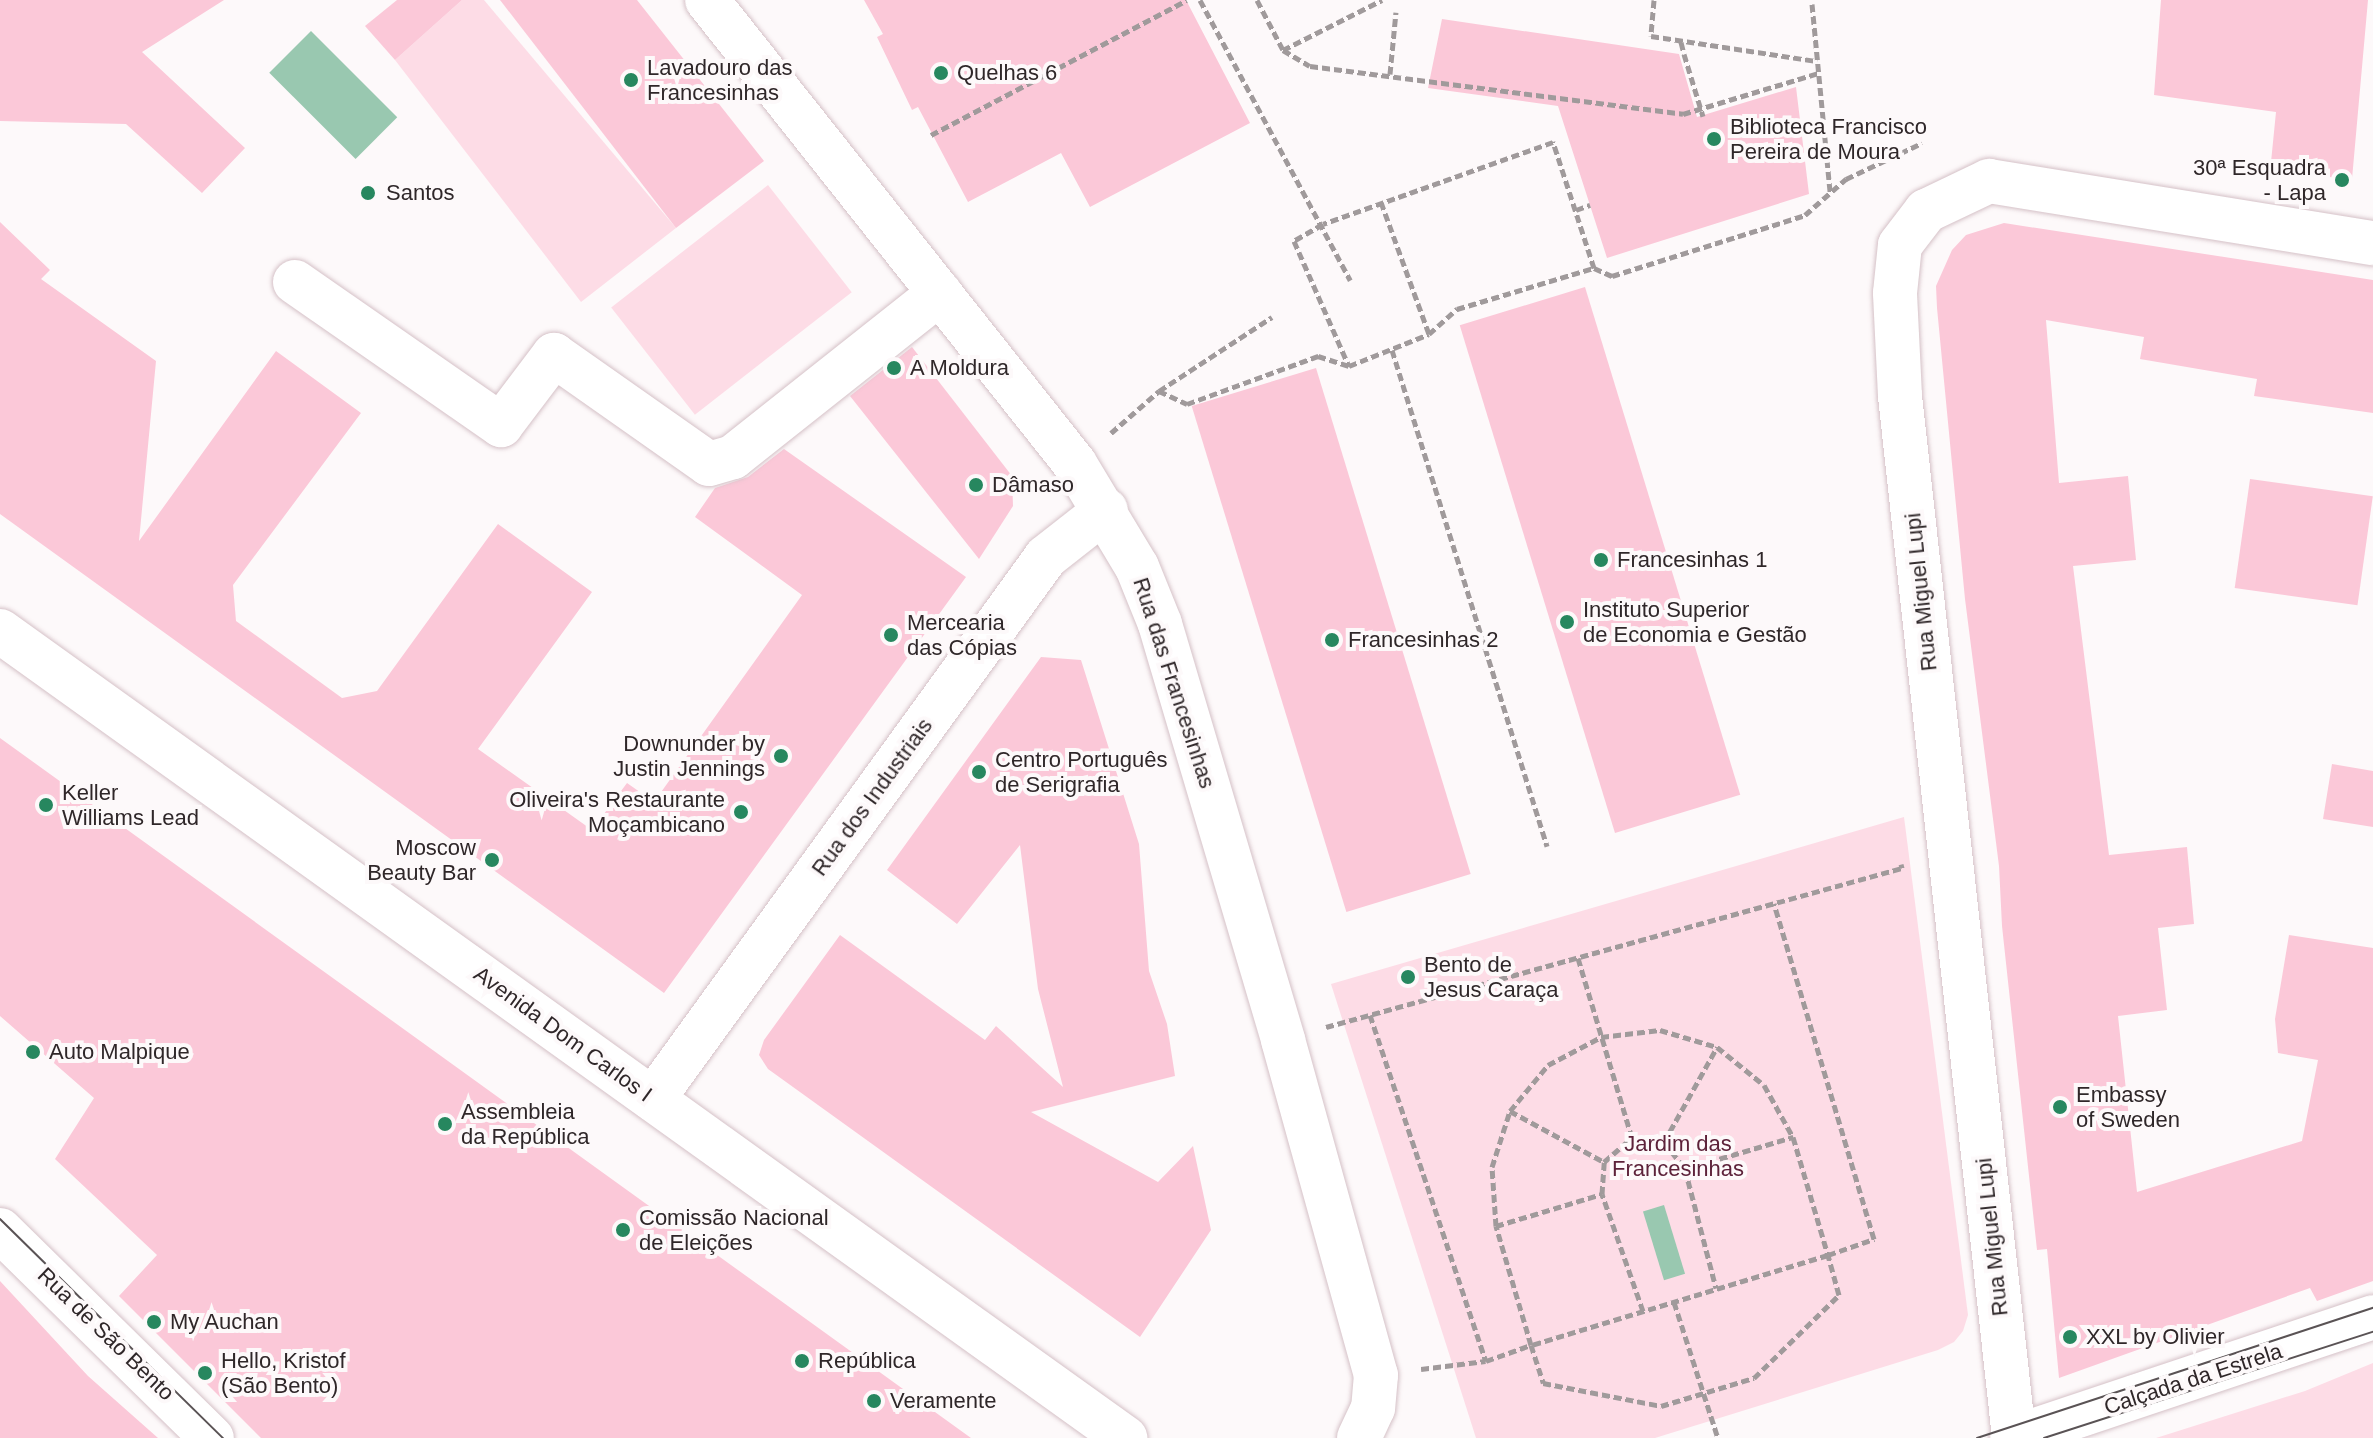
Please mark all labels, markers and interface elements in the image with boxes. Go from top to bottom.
place label: Lavadouro das Francesinhas [647,54,793,106]
place label: Quelhas 6 [957,60,1057,86]
marker: Quelhas 6 [932,64,950,82]
marker: Lavadouro das Francesinhas [622,71,640,89]
place label: Biblioteca Francisco Pereira de Moura [1730,113,1927,164]
marker: Biblioteca Francisco Pereira de Moura [1705,130,1723,148]
place label: 30ª Esquadra - Lapa [2193,154,2326,206]
marker: 30ª Esquadra - Lapa [2333,171,2351,189]
place label: Santos [386,180,454,206]
marker: Santos [357,182,379,204]
place label: A Moldura [910,355,1010,381]
marker: A Moldura [885,359,903,377]
place label: Dâmaso [992,472,1074,498]
marker: Dâmaso [967,476,985,494]
street label: Rua Miguel Lupi [1900,512,1942,672]
place label: Francesinhas 1 [1617,547,1767,573]
marker: Francesinhas 1 [1592,551,1610,569]
street label: Rua das Francesinhas [1127,574,1221,792]
place label: Instituto Superior de Economia e Gestão [1583,596,1807,648]
place label: Mercearia das Cópias [907,609,1017,660]
marker: Instituto Superior de Economia e Gestão [1558,613,1576,631]
marker: Mercearia das Cópias [882,626,900,644]
place label: Francesinhas 2 [1348,627,1498,653]
marker: Francesinhas 2 [1323,631,1341,649]
street label: Rua dos Industriais [806,713,938,881]
place label: Downunder by Justin Jennings [613,730,765,782]
place label: Centro Português de Serigrafia [995,746,1167,798]
marker: Downunder by Justin Jennings [772,747,790,765]
marker: Centro Português de Serigrafia [970,763,988,781]
place label: Keller Williams Lead [62,779,199,830]
place label: Oliveira's Restaurante Moçambicano [509,786,725,838]
marker: Keller Williams Lead [37,796,55,814]
marker: Oliveira's Restaurante Moçambicano [732,803,750,821]
place label: Moscow Beauty Bar [367,834,476,886]
marker: Moscow Beauty Bar [483,851,501,869]
place label: Bento de Jesus Caraça [1424,951,1559,1002]
street label: Avenida Dom Carlos I [469,961,657,1107]
marker: Bento de Jesus Caraça [1399,968,1417,986]
place label: Auto Malpique [49,1039,190,1065]
marker: Auto Malpique [24,1043,42,1061]
place label: Embassy of Sweden [2076,1081,2180,1132]
place label: Assembleia da República [461,1098,589,1150]
marker: Embassy of Sweden [2051,1098,2069,1116]
marker: Assembleia da República [436,1115,454,1133]
park label: Jardim das Francesinhas [1612,1130,1744,1182]
street label: Rua Miguel Lupi [1971,1157,2013,1317]
place label: Comissão Nacional de Eleições [639,1204,829,1256]
marker: Comissão Nacional de Eleições [614,1221,632,1239]
street label: Rua de São Bento [32,1262,180,1406]
place label: My Auchan [170,1309,280,1335]
marker: My Auchan [145,1313,163,1331]
place label: XXL by Olivier [2086,1324,2225,1350]
marker: XXL by Olivier [2061,1328,2079,1346]
street label: Calçada da Estrela [2101,1338,2285,1420]
place label: Hello, Kristof (São Bento) [221,1347,346,1398]
place label: República [818,1348,916,1374]
marker: República [793,1352,811,1370]
marker: Hello, Kristof (São Bento) [196,1364,214,1382]
place label: Veramente [890,1388,996,1414]
marker: Veramente [865,1392,883,1410]

